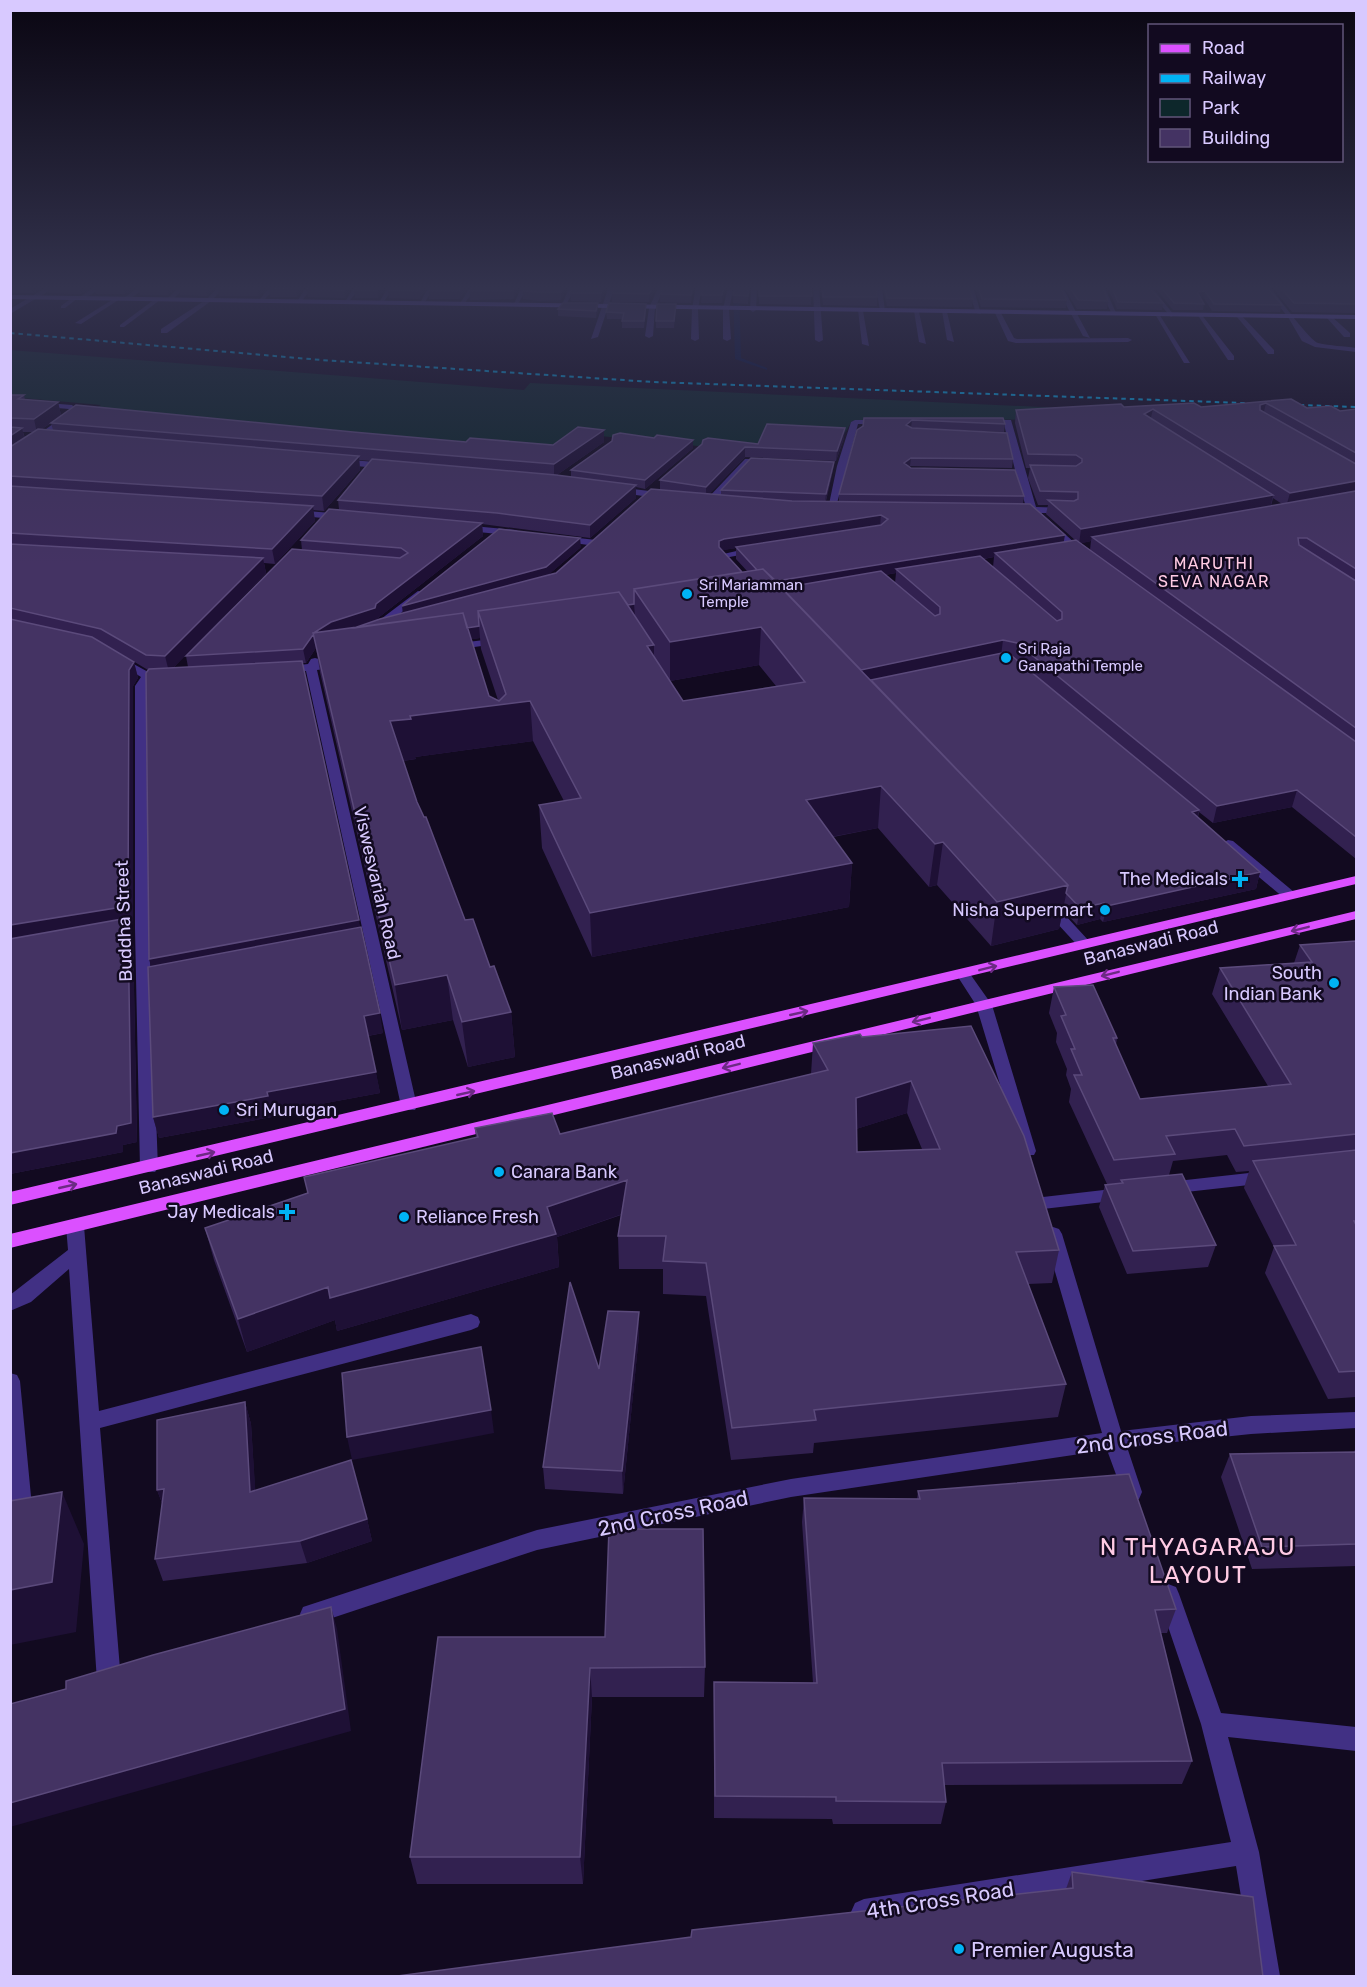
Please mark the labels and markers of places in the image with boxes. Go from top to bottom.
place label: Sri Mariamman Temple [699,576,803,611]
marker: Sri Mariamman Temple [680,587,694,601]
place label: Sri Raja Ganapathi Temple [1018,640,1143,675]
marker: Sri Raja Ganapathi Temple [999,651,1013,665]
place label: The Medicals [1120,868,1228,890]
marker: The Medicals [1233,872,1247,886]
place label: Nisha Supermart [952,899,1093,921]
marker: Nisha Supermart [1098,903,1112,917]
place label: South Indian Bank [1224,962,1323,1005]
marker: South Indian Bank [1327,976,1341,990]
place label: Sri Murugan [236,1099,337,1121]
marker: Sri Murugan [217,1103,231,1117]
place label: Canara Bank [511,1161,618,1183]
marker: Canara Bank [492,1165,506,1179]
place label: Jay Medicals [167,1201,275,1223]
marker: Jay Medicals [280,1205,294,1219]
place label: Reliance Fresh [416,1206,539,1228]
marker: Reliance Fresh [397,1210,411,1224]
place label: Premier Augusta [971,1937,1134,1962]
marker: Premier Augusta [952,1942,966,1956]

